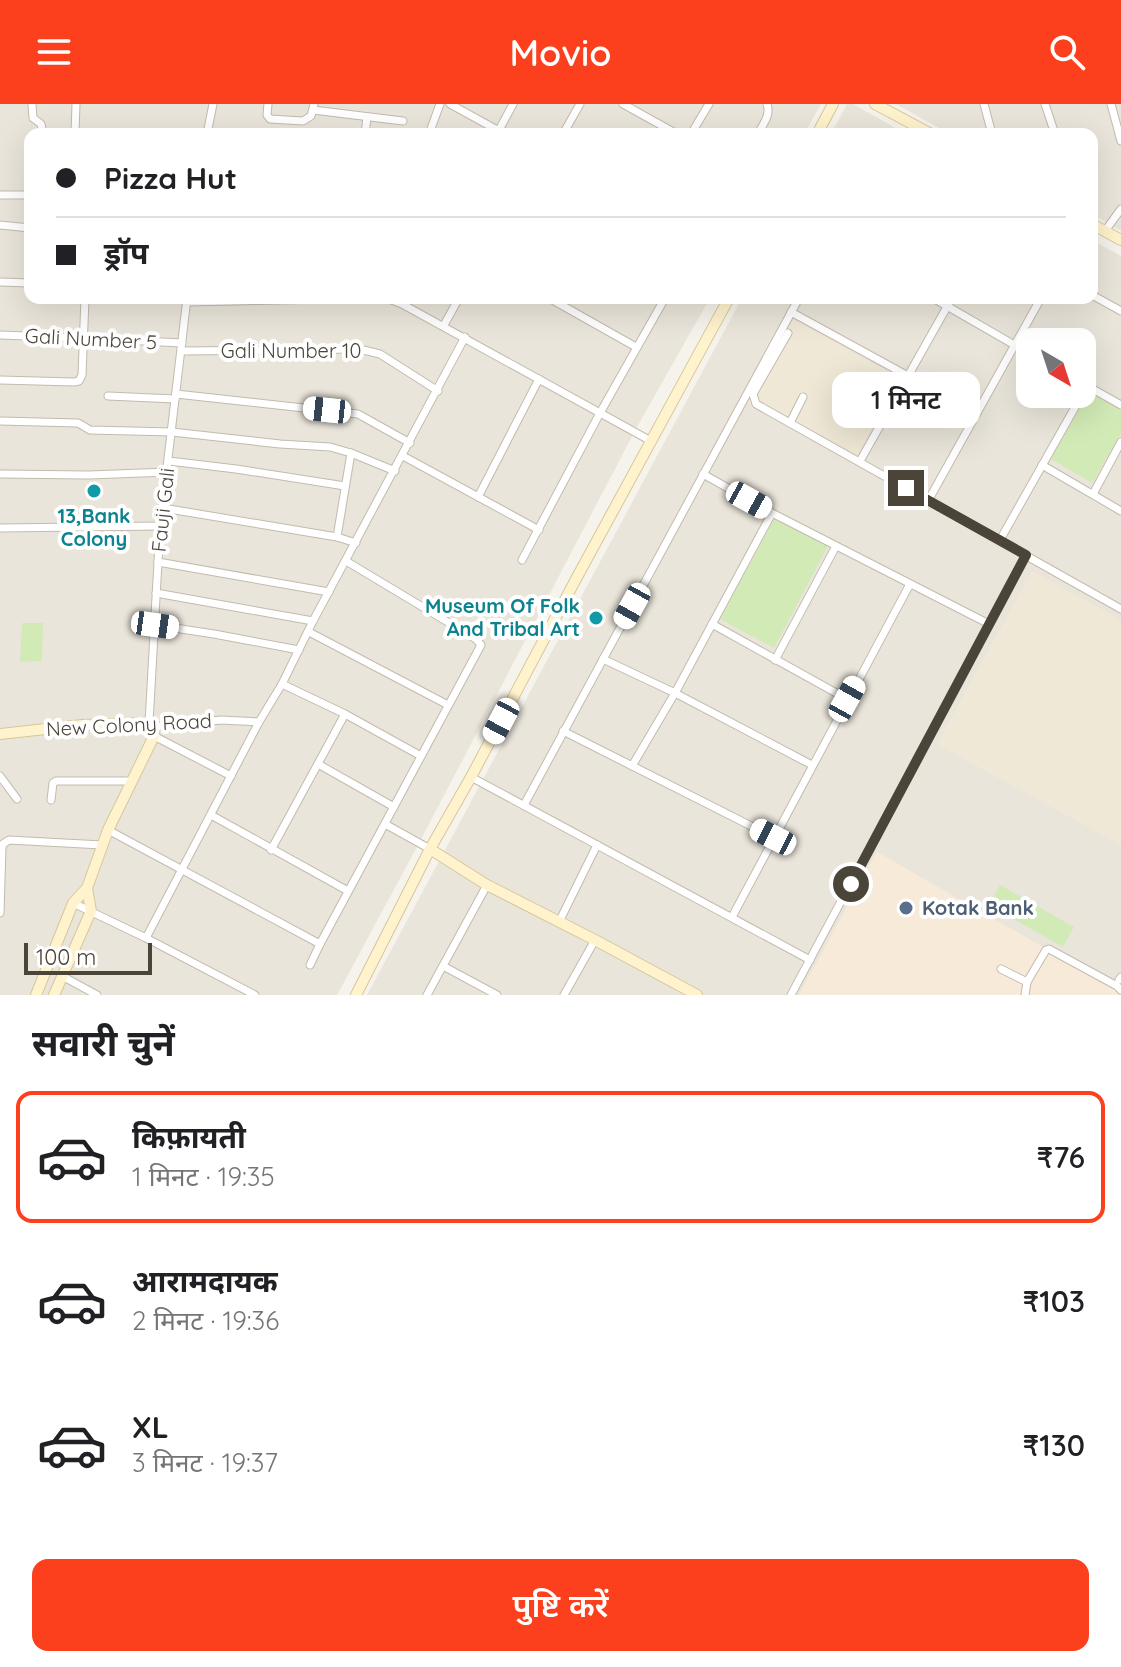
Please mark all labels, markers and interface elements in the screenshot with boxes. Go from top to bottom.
icon: menu [32,30,76,74]
text: Movio [510,30,611,75]
icon: search [1045,30,1089,74]
text: Pizza Hut [104,159,237,197]
text: ड्रॉप [104,234,148,272]
street label: Gali Number 5 [24,323,158,354]
north arrow [1016,328,1096,408]
map controls [1016,328,1096,408]
street label: Gali Number 10 [221,338,361,363]
callout: 1 मिनट [832,372,980,428]
text: 1 मिनट [871,383,941,416]
car [302,396,352,424]
street label: Fauji Gali [146,467,179,553]
route end [888,470,924,506]
car [722,478,776,522]
marker: 13,Bank Colony [85,482,103,500]
place label: 13,Bank Colony [58,503,130,551]
car [610,579,654,633]
place label: Museum Of Folk And Tribal Art [425,593,580,641]
marker: Museum Of Folk And Tribal Art [587,609,605,627]
car [130,610,180,640]
car [825,672,869,726]
car [479,694,523,748]
street label: New Colony Road [45,708,212,741]
car [746,815,800,859]
route start [833,866,869,902]
place label: Kotak Bank [922,895,1034,920]
marker: Kotak Bank [897,899,915,917]
scale bar [24,939,152,975]
text: 100 m [36,943,96,971]
text: सवारी चुनें [32,1020,175,1065]
text: किफ़ायती [132,1118,246,1156]
icon: car [36,1121,108,1193]
text: ₹76 [1037,1138,1085,1176]
text: 1 मिनट · 19:35 [132,1160,275,1193]
text: आरामदायक [132,1262,278,1300]
icon: car [36,1265,108,1337]
text: ₹103 [1023,1282,1085,1320]
text: 2 मिनट · 19:36 [132,1304,279,1337]
text: XL [132,1408,169,1446]
icon: car [36,1409,108,1481]
text: ₹130 [1023,1426,1085,1464]
text: 3 मिनट · 19:37 [132,1446,278,1479]
button: पुष्टि करें [32,1559,1089,1651]

